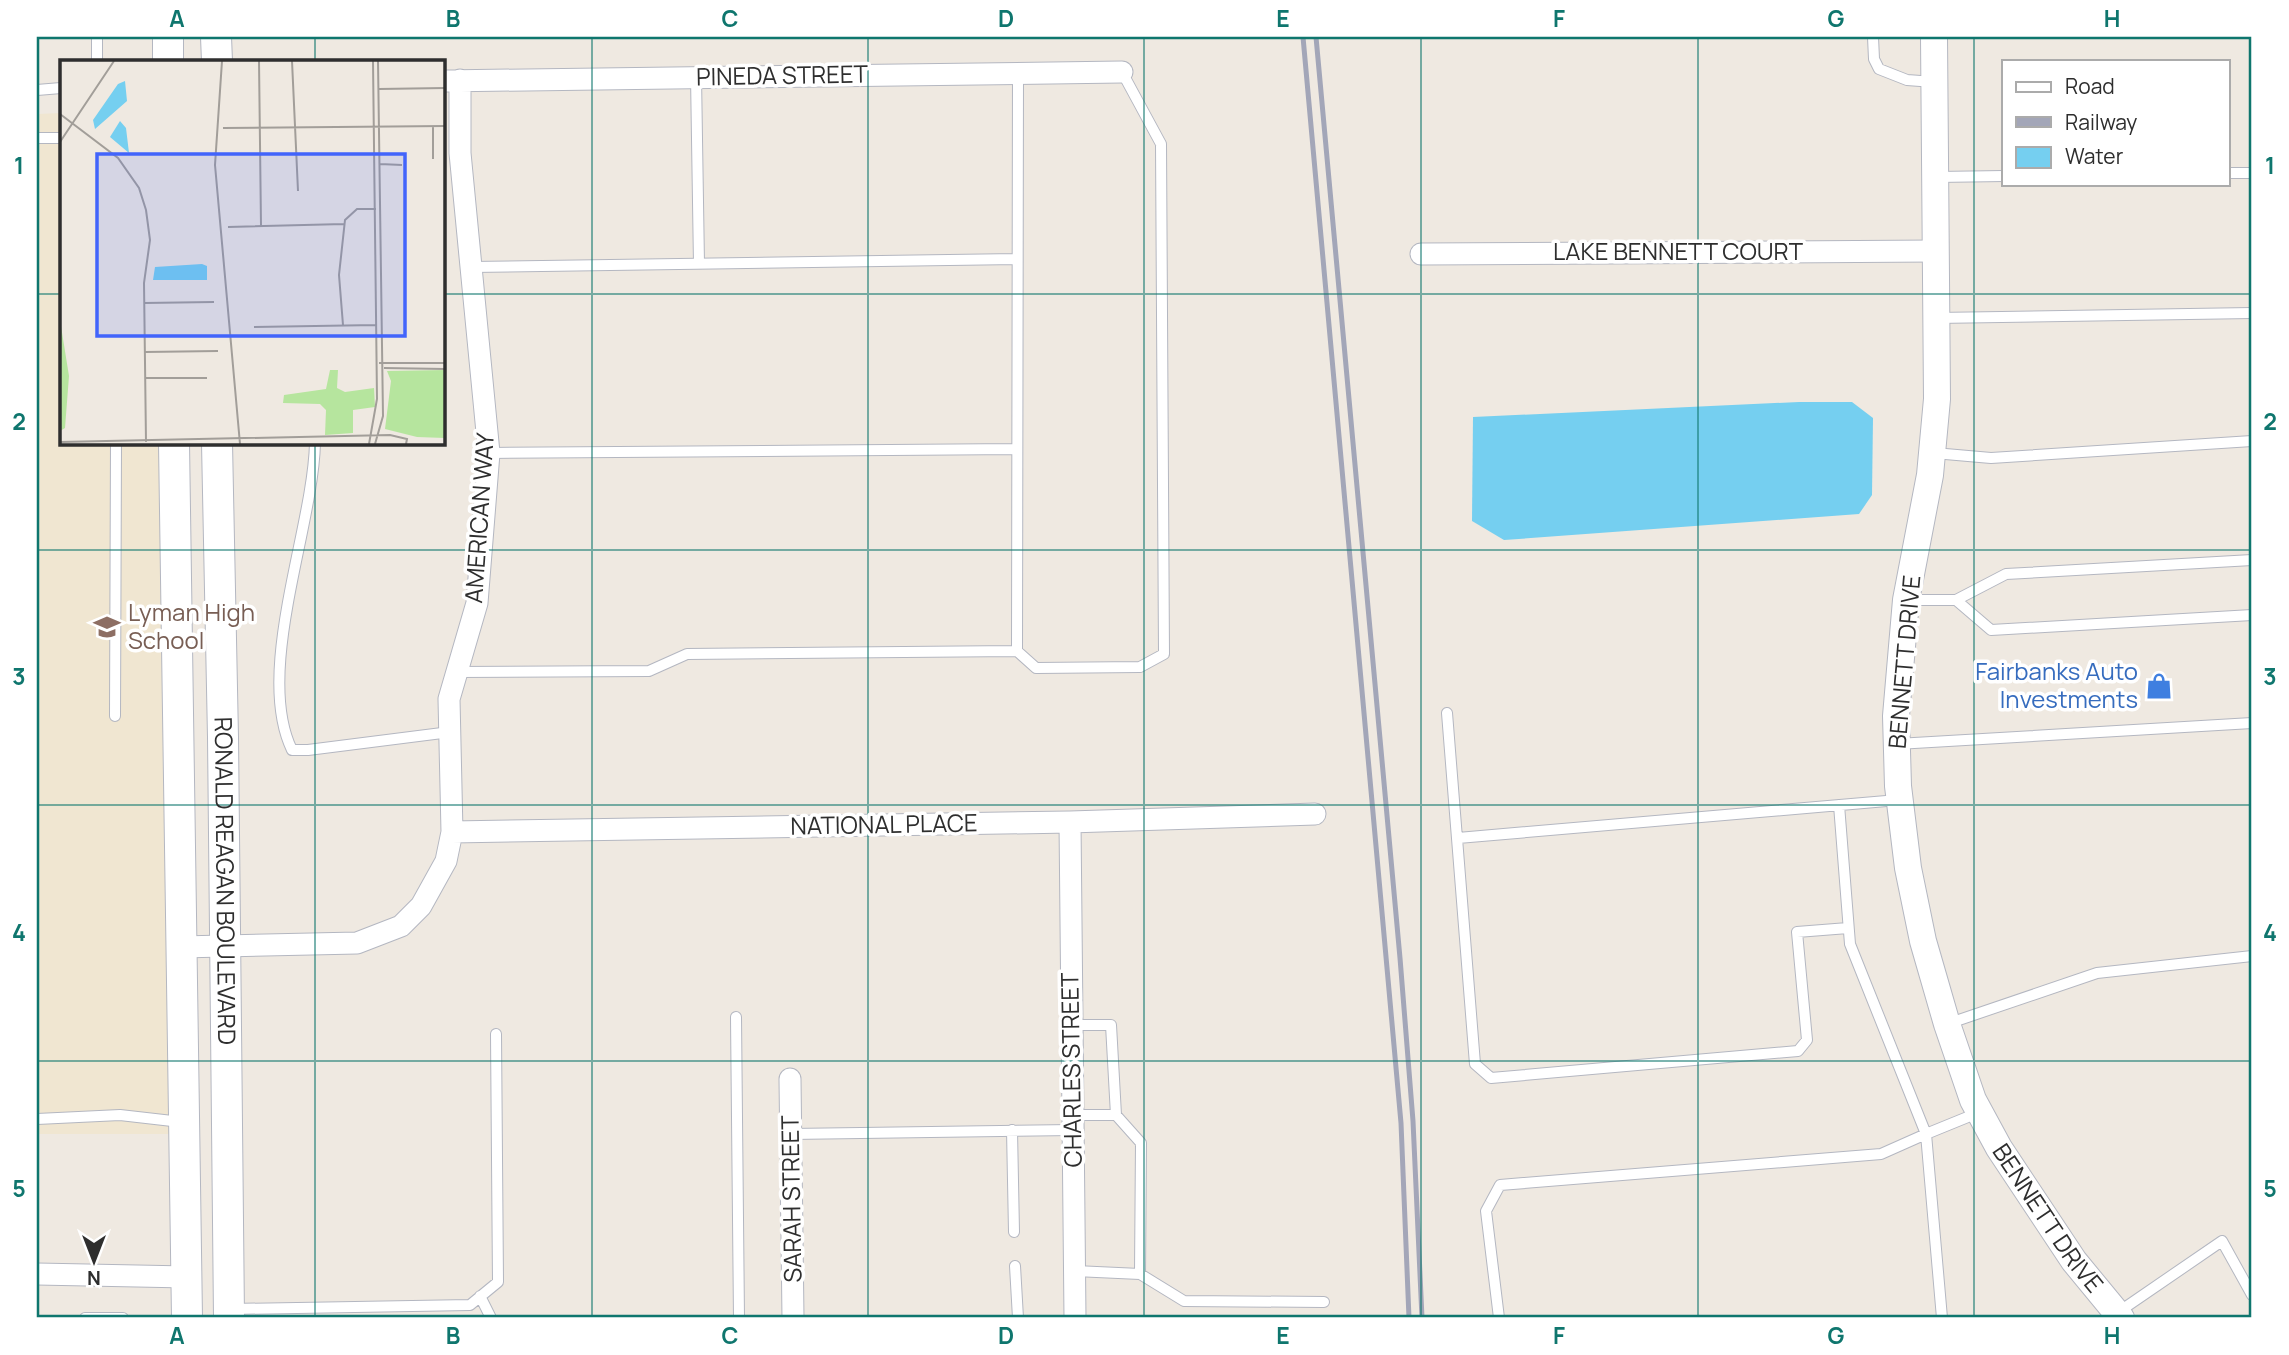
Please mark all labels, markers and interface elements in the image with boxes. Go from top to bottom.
text: A [169,2,185,34]
text: B [446,2,460,34]
text: C [722,2,739,34]
text: D [998,2,1014,34]
text: E [1276,2,1290,34]
text: F [1553,2,1565,34]
text: G [1828,2,1845,34]
text: H [2104,2,2120,34]
street label: PINEDA STREET [696,56,869,92]
inset map [60,60,444,444]
legend [2002,60,2230,186]
text: Road [2065,72,2115,100]
text: Railway [2065,108,2137,136]
text: Water [2065,142,2124,170]
text: 1 [14,149,24,181]
text: 1 [2265,149,2275,181]
street label: LAKE BENNETT COURT [1553,234,1804,267]
text: 2 [12,405,26,437]
text: 2 [2263,405,2277,437]
street label: AMERICAN WAY [456,431,501,604]
street label: BENNETT DRIVE [1879,574,1928,750]
place label: Lyman High School [128,595,255,656]
school or university icon: Lyman High School [92,612,122,642]
place label: Fairbanks Auto Investments [1975,654,2138,715]
text: 3 [12,660,26,692]
text: 3 [2263,660,2277,692]
shop icon: Fairbanks Auto Investments [2144,671,2174,701]
street label: RONALD REAGAN BOULEVARD [208,717,244,1045]
street label: NATIONAL PLACE [790,805,978,842]
text: 4 [12,916,26,948]
text: 4 [2263,916,2277,948]
street label: CHARLES STREET [1052,972,1089,1168]
street label: SARAH STREET [773,1114,808,1283]
street label: BENNETT DRIVE [1986,1137,2111,1299]
text: 5 [12,1172,26,1204]
text: 5 [2263,1172,2277,1204]
north arrow [60,1226,130,1296]
text: N [87,1265,101,1291]
text: A [169,1319,185,1351]
text: B [446,1319,460,1351]
text: C [722,1319,739,1351]
text: D [998,1319,1014,1351]
text: E [1276,1319,1290,1351]
text: F [1553,1319,1565,1351]
text: G [1828,1319,1845,1351]
text: H [2104,1319,2120,1351]

